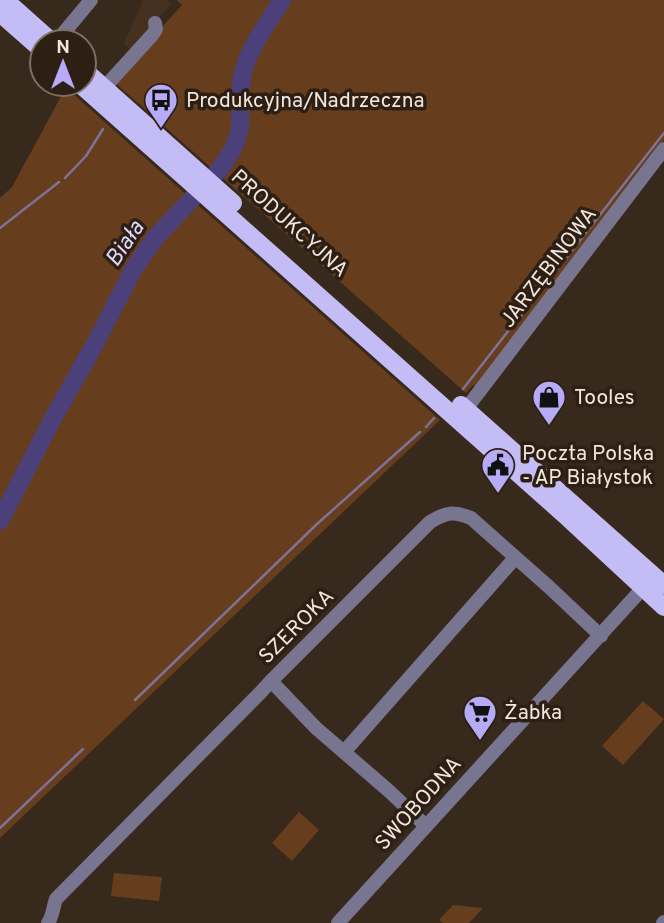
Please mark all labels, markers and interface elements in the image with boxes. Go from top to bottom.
north arrow [28,28,98,98]
text: N [56,36,70,60]
bus stop icon: Produkcyjna/Nadrzeczna [142,81,180,130]
place label: Produkcyjna/Nadrzeczna [186,88,425,115]
street label: PRODUKCYJNA [225,164,353,284]
street label: JARZĘBINOWA [495,202,603,334]
water label: Biała [100,216,152,273]
shop icon: Tooles [530,378,568,427]
place label: Tooles [574,385,635,412]
place label: Poczta Polska - AP Białystok [522,441,654,492]
public building icon: Poczta Polska - AP Białystok [479,446,517,495]
street label: SZEROKA [254,584,340,670]
supermarket icon: Żabka [461,693,499,742]
place label: Żabka [504,700,562,727]
street label: SWOBODNA [370,752,468,856]

